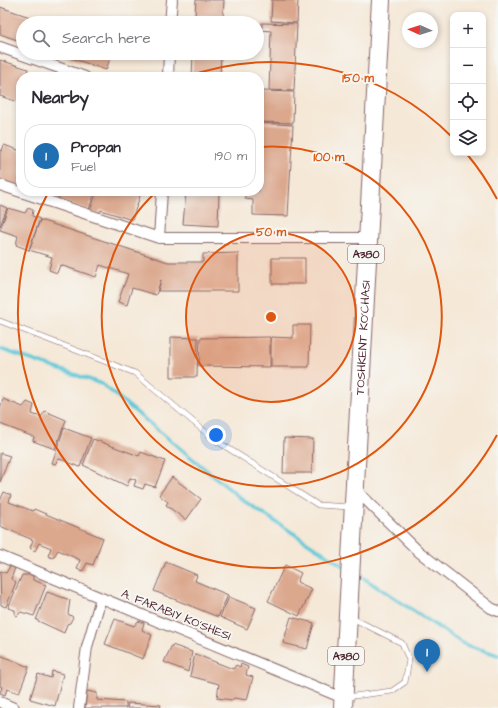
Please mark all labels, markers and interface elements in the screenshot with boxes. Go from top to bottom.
north arrow [402,12,438,48]
map controls [450,12,486,156]
button: + [450,12,486,48]
search box [16,16,264,60]
icon: search [30,27,52,49]
text: Search here [62,28,151,49]
button: − [450,48,486,84]
text: 150 m [342,70,375,87]
button: locate [450,84,486,120]
text: Nearby [32,86,89,110]
button: layers [450,120,486,156]
text: Propan [71,137,121,158]
text: 1 [45,147,47,165]
text: 190 m [214,147,247,165]
text: 100 m [314,149,345,166]
text: Fuel [71,158,96,176]
text: 50 m [256,224,287,241]
road number: A380 [348,245,384,263]
street label: TOSHKENT KO'CHASI [351,279,374,395]
centre of rings [264,310,278,324]
your location [206,425,226,445]
street label: A. FARABIY KO'SHESI [119,585,234,645]
pin: 1 [414,639,440,672]
road number: A380 [328,647,364,665]

